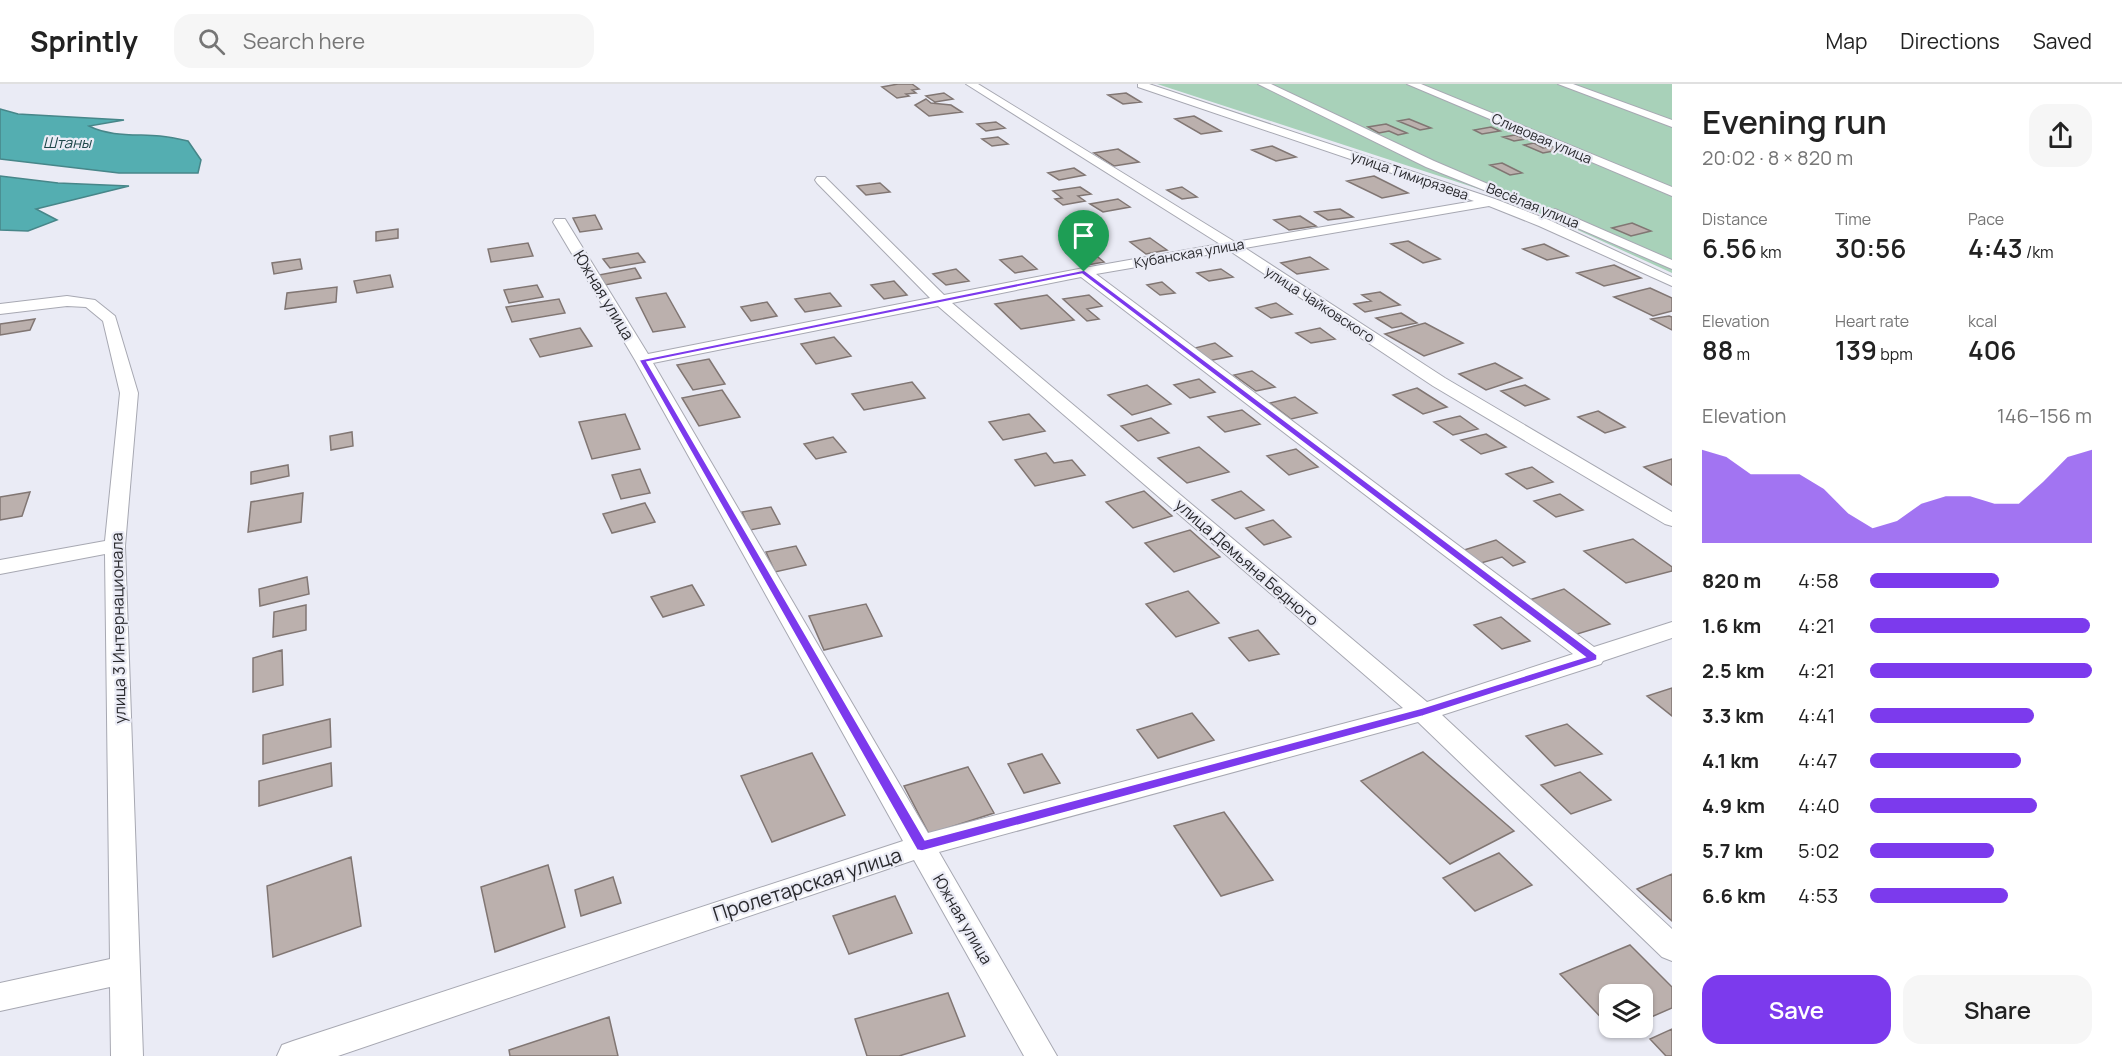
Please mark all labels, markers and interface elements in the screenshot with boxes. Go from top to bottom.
search box [174,14,594,68]
text: Sprintly [30,22,138,60]
icon: search [195,25,228,58]
text: Search here [243,26,365,56]
text: Map [1826,27,1867,55]
text: Directions [1900,27,2000,55]
text: Saved [2033,27,2092,55]
text: Evening run [1702,99,1887,144]
button: share [2029,104,2092,167]
street label: Сливовая улица [1489,108,1595,168]
water label: Штаны [43,132,93,153]
text: 20:02 · 8 × 820 m [1702,144,1853,171]
street label: улица Тимирязева [1349,146,1471,204]
street label: Весёлая улица [1484,178,1582,232]
text: Distance [1702,208,1768,230]
text: Time [1835,208,1871,230]
text: Pace [1968,208,2004,230]
pin [1058,210,1109,272]
icon: arrive [1067,219,1100,252]
text: 6.56 [1702,230,1757,266]
text: 30:56 [1835,230,1906,266]
text: 4:43 [1968,230,2023,266]
street label: Кубанская улица [1132,234,1246,272]
text: km [1757,241,1782,263]
text: /km [2023,241,2054,263]
street label: Южная улица [569,246,639,344]
street label: улица Чайковского [1261,261,1379,347]
text: Elevation [1702,310,1770,332]
text: Heart rate [1835,310,1909,332]
text: kcal [1968,310,1997,332]
text: 88 [1702,332,1733,368]
text: 139 [1835,332,1877,368]
text: 406 [1968,332,2017,368]
text: m [1733,343,1750,365]
text: bpm [1877,343,1913,365]
text: Elevation [1702,402,1786,429]
text: 146–156 m [1997,402,2092,429]
street label: улица Демьяна Бедного [1171,493,1323,631]
street label: улица 3 Интернационала [105,532,131,724]
text: 820 m [1702,567,1761,594]
text: 4:58 [1798,567,1839,594]
text: 1.6 km [1702,612,1761,639]
text: 4:21 [1798,612,1835,639]
text: 2.5 km [1702,657,1764,684]
text: 4:21 [1798,657,1835,684]
text: 3.3 km [1702,702,1764,729]
text: 4:41 [1798,702,1835,729]
text: 4.1 km [1702,747,1759,774]
text: 4:47 [1798,747,1838,774]
text: 4.9 km [1702,792,1765,819]
text: 4:40 [1798,792,1840,819]
text: 5.7 km [1702,837,1763,864]
text: 5:02 [1798,837,1839,864]
street label: Пролетарская улица [709,841,905,927]
street label: Южная улица [928,870,998,968]
text: 6.6 km [1702,882,1766,909]
text: 4:53 [1798,882,1838,909]
button: Save [1702,975,1891,1044]
button: Share [1903,975,2092,1044]
map controls [1599,984,1653,1038]
button: layers [1599,984,1653,1038]

